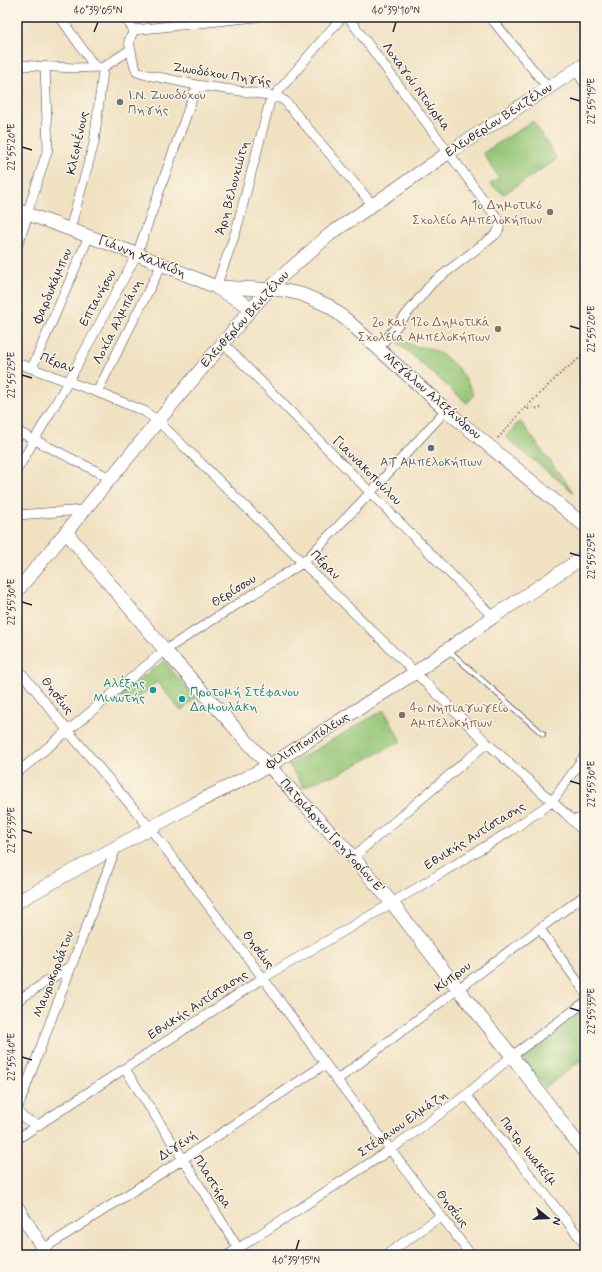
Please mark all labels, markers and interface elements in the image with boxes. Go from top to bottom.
text: 40°39'05"N [74,4,123,18]
text: 40°39'10"N [372,4,420,18]
street label: Λοχαγού Ντούρμα [378,39,454,135]
street label: Ζωοδόχου Πηγής [171,59,273,91]
text: 22°55'15"E [585,78,599,124]
street label: Ελευθερίου Βενιζέλου [442,79,556,161]
place label: Ι.Ν. Ζωοδόχου Πηγής [128,87,206,119]
marker: Ι.Ν. Ζωοδόχου Πηγής [115,97,125,107]
street label: Κλεομένους [63,109,93,176]
text: 22°55'20"E [5,123,19,171]
street label: Άρη Βελουχιώτη [212,139,254,237]
place label: 1ο Δημοτικό Σχολείο Αμπελοκήπων [412,197,542,229]
marker: 1ο Δημοτικό Σχολείο Αμπελοκήπων [545,207,555,217]
street label: Γιάννη Χαλκίδη [96,232,188,282]
street label: Φαρδυκάμπου [29,246,76,327]
street label: Επτανήσου [75,266,121,329]
street label: Ελευθερίου Βενιζέλου [197,267,293,371]
street label: Λοχία Αλμπάνη [89,277,147,367]
text: 22°55'20"E [585,305,599,353]
place label: 2ο και 12ο Δημοτικά Σχολεία Αμπελοκήπων [358,314,490,346]
marker: 2ο και 12ο Δημοτικά Σχολεία Αμπελοκήπων [493,324,503,334]
street label: Πέραν [38,349,77,377]
street label: Μεγάλου Αλεξάνδρου [379,349,485,444]
text: 22°55'25"E [5,351,19,398]
street label: Γιαννακοπούλου [329,433,405,509]
marker: ΑΤ Αμπελοκήπων [426,443,436,453]
place label: ΑΤ Αμπελοκήπων [380,454,482,471]
text: 22°55'25"E [585,532,599,579]
street label: Πέραν [307,547,344,584]
street label: Θερίσσου [208,570,260,611]
text: 22°55'30"E [5,578,19,625]
street label: Θησέως [37,674,77,719]
place label: Αλέξης Μινωτής [93,675,145,707]
place label: Προτομή Στέφανου Δαμουλάκη [190,684,299,716]
marker: Αλέξης Μινωτής [148,685,158,695]
marker: Προτομή Στέφανου Δαμουλάκη [177,694,187,704]
place label: 4ο Νηπιαγωγείο Αμπελοκήπων [410,700,509,732]
street label: Φιλιππουπόλεως [262,708,353,774]
marker: 4ο Νηπιαγωγείο Αμπελοκήπων [397,710,407,720]
text: 22°55'30"E [585,760,599,807]
street label: Πατριάρχου Γρηγορίου Ε' [276,775,388,897]
street label: Εθνικής Αντίστασης [421,798,529,874]
text: 22°55'35"E [5,807,19,853]
street label: Θησέως [238,927,278,973]
street label: Μαυροκορδάτου [30,928,78,1020]
street label: Κύπρου [431,958,475,996]
street label: Εθνικής Αντίστασης [145,966,252,1044]
text: 22°55'35"E [585,988,599,1034]
text: 22°55'40"E [5,1033,19,1081]
street label: Στέφανου Ελμάζη [355,1087,451,1161]
street label: Πατρ. Ιωακείμ [495,1114,561,1190]
street label: Διγενή [155,1127,201,1165]
street label: Πλαστήρα [189,1152,235,1212]
street label: Θησέως [432,1187,472,1232]
north arrow [528,1198,568,1238]
text: N [549,1215,564,1226]
text: 40°39'15"N [272,1254,320,1268]

